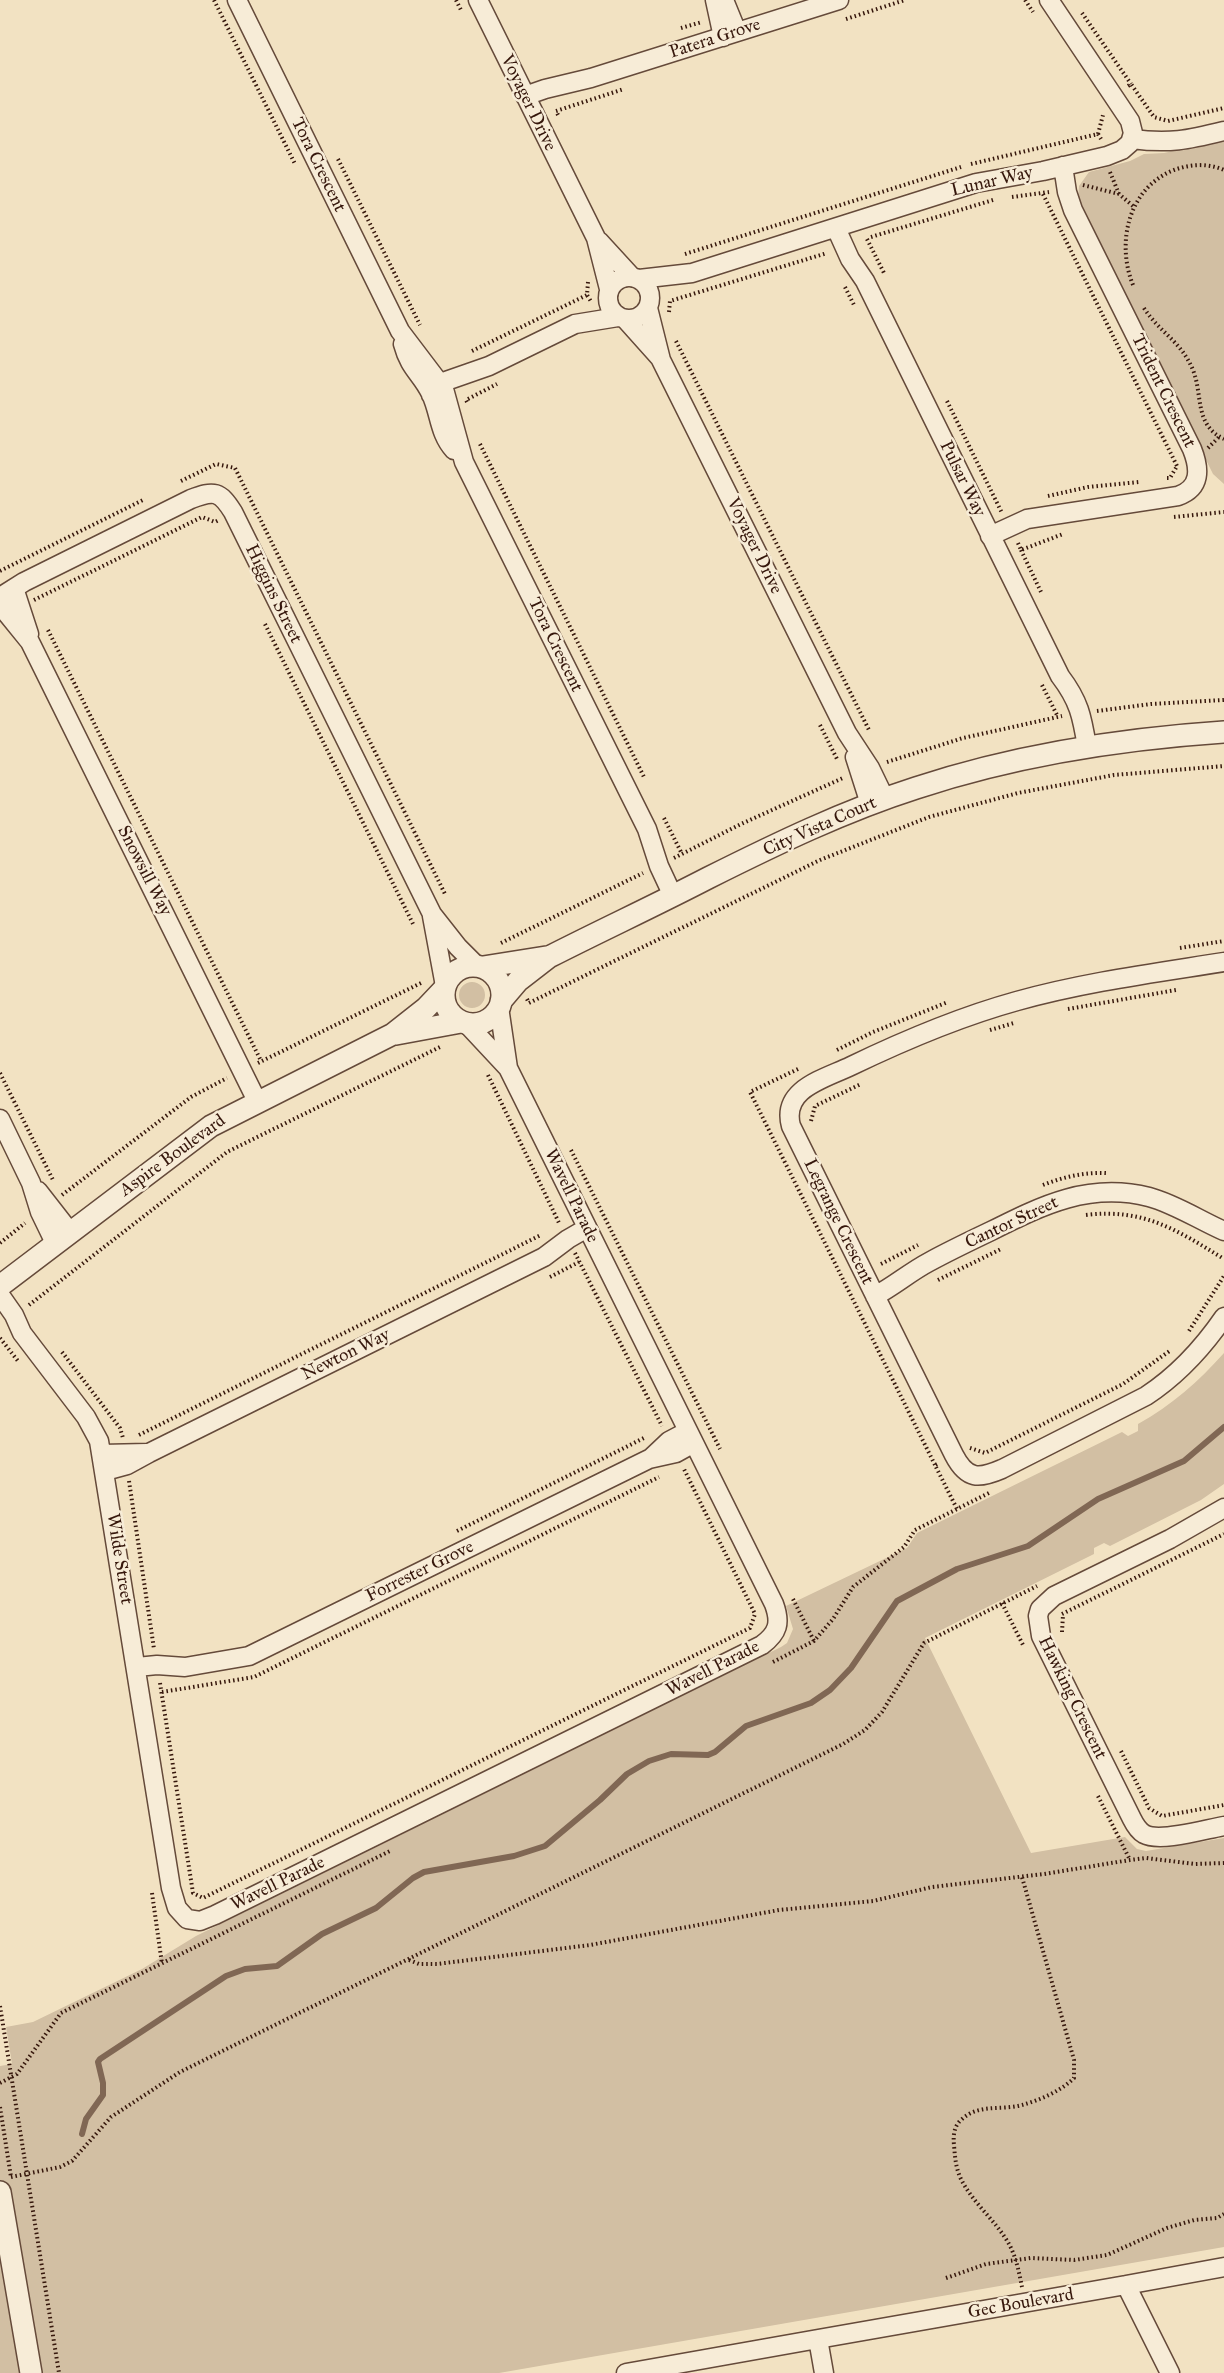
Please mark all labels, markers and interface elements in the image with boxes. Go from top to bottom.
street label: Patera Grove [667,14,763,64]
street label: Voyager Drive [495,51,561,155]
street label: Tora Crescent [286,114,350,216]
street label: Lunar Way [949,162,1035,202]
street label: Trident Crescent [1126,331,1200,451]
street label: Pulsar Way [934,438,990,520]
street label: Voyager Drive [721,494,787,598]
street label: Higgins Street [240,541,306,647]
street label: Tora Crescent [523,594,587,696]
street label: City Vista Court [760,792,880,862]
street label: Snowsill Way [112,822,176,920]
street label: Aspire Boulevard [116,1110,230,1202]
street label: Wavell Parade [539,1146,603,1246]
street label: Legrange Crescent [798,1156,878,1288]
street label: Cantor Street [962,1192,1062,1254]
street label: Newton Way [298,1324,394,1386]
street label: Wilde Street [101,1512,137,1606]
street label: Forrester Grove [363,1537,477,1607]
street label: Hawking Crescent [1033,1633,1111,1763]
street label: Wavell Parade [663,1636,763,1702]
street label: Wavell Parade [228,1852,328,1916]
street label: Gec Boulevard [966,2284,1076,2324]

